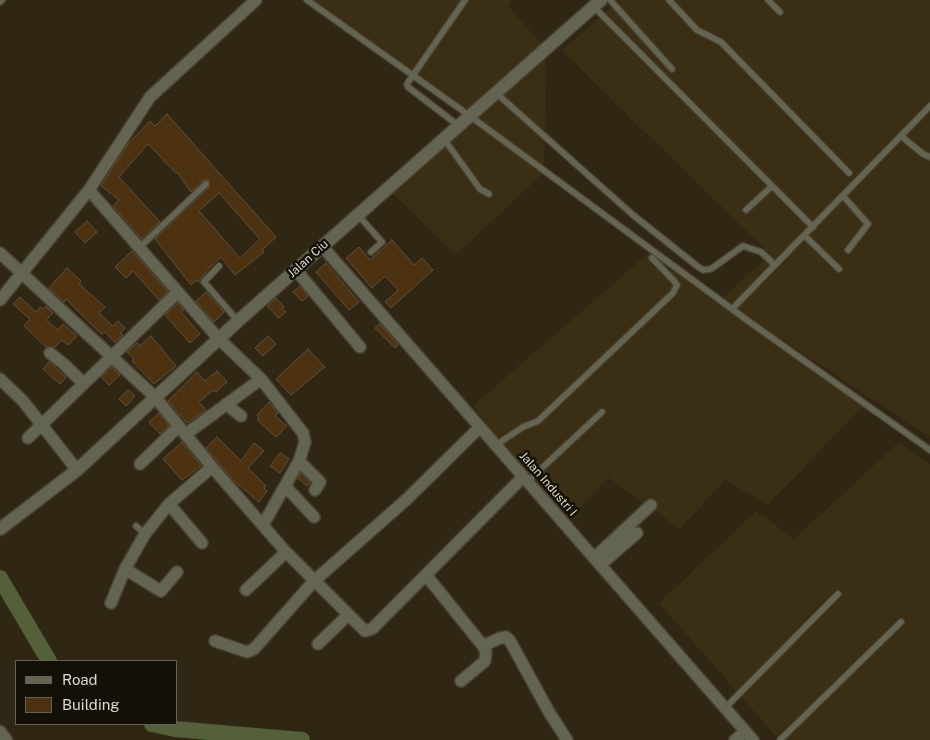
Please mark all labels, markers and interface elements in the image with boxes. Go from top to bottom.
street label: Jalan Ciu [285,237,331,281]
street label: Jalan Industri I [516,449,580,519]
legend [15,660,178,725]
text: Road [62,671,98,688]
text: Building [62,696,120,713]

